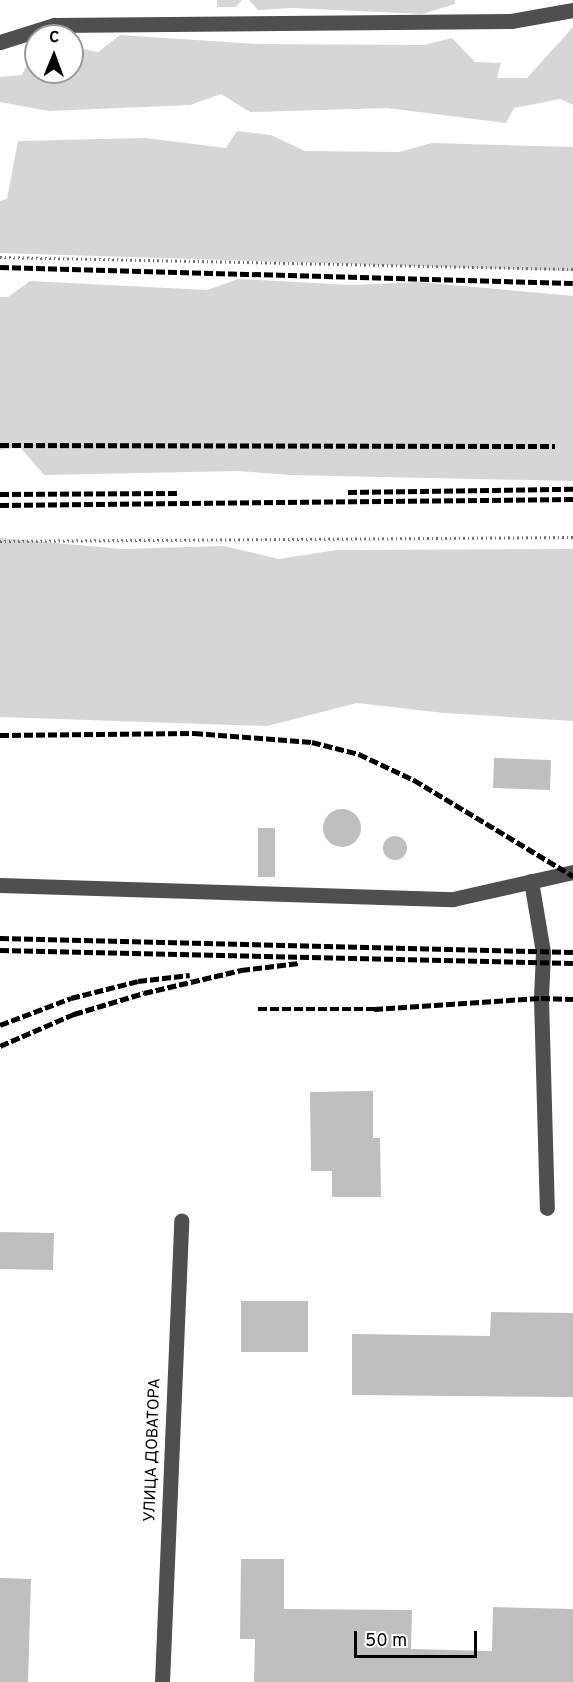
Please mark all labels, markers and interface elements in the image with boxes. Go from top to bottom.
north arrow [24,24,84,84]
text: С [49,28,60,48]
street label: УЛИЦА ДОВАТОРА [141,1377,165,1523]
scale bar [357,1619,480,1657]
text: 50 m [365,1630,407,1653]

